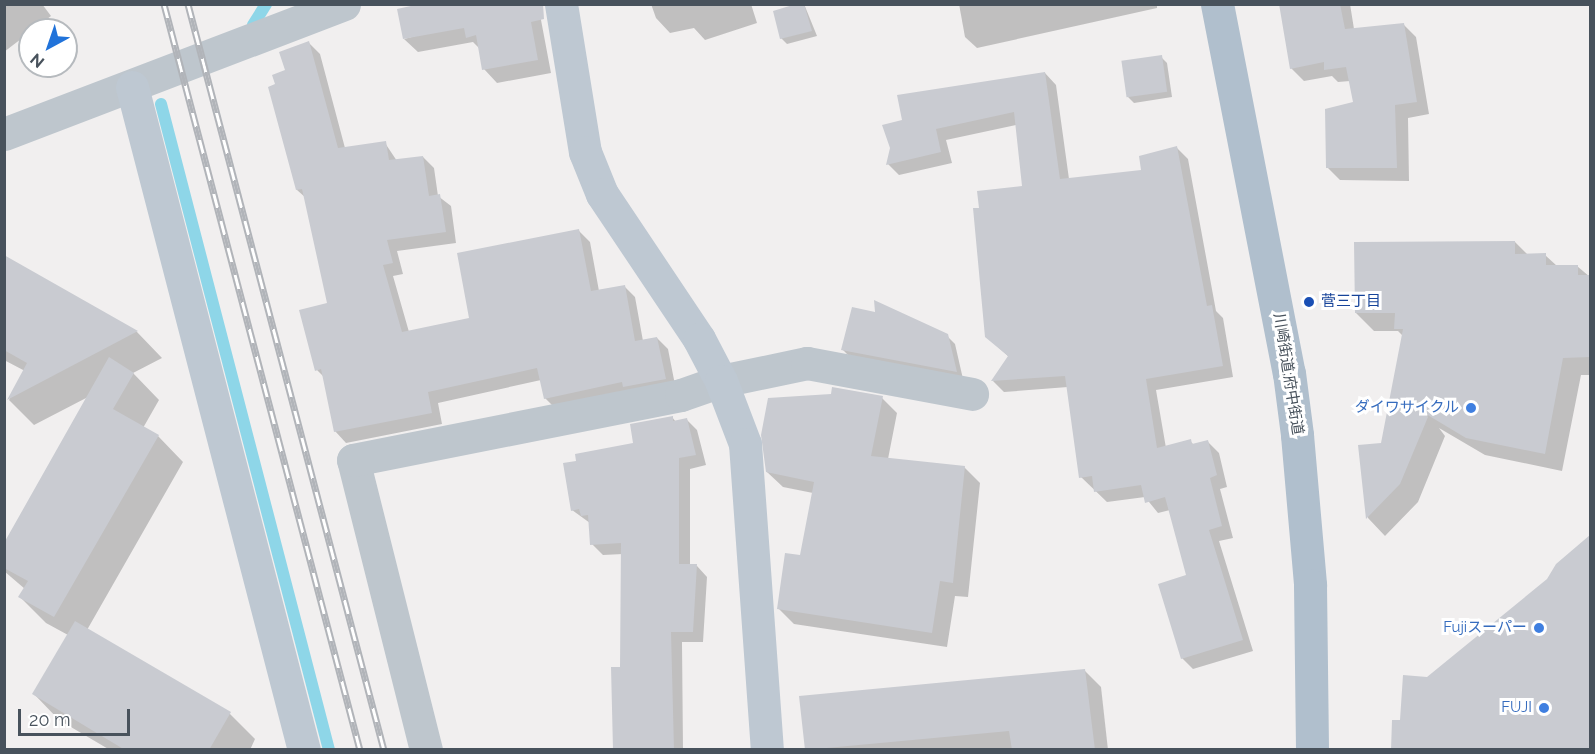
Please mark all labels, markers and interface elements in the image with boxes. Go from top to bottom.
north arrow [18,18,78,78]
text: N [27,49,48,72]
place label: 菅三丁目 [1321,293,1381,311]
marker: 菅三丁目 [1302,295,1316,309]
street label: 川崎街道;府中街道 [1269,312,1307,436]
place label: ダイワサイクル [1354,399,1459,417]
marker: ダイワサイクル [1464,401,1478,415]
place label: Fujiスーパー [1443,619,1527,637]
marker: Fujiスーパー [1532,621,1546,635]
scale bar [21,697,134,735]
place label: FUJI [1501,699,1532,717]
marker: FUJI [1537,701,1551,715]
text: 20 m [29,709,71,730]

